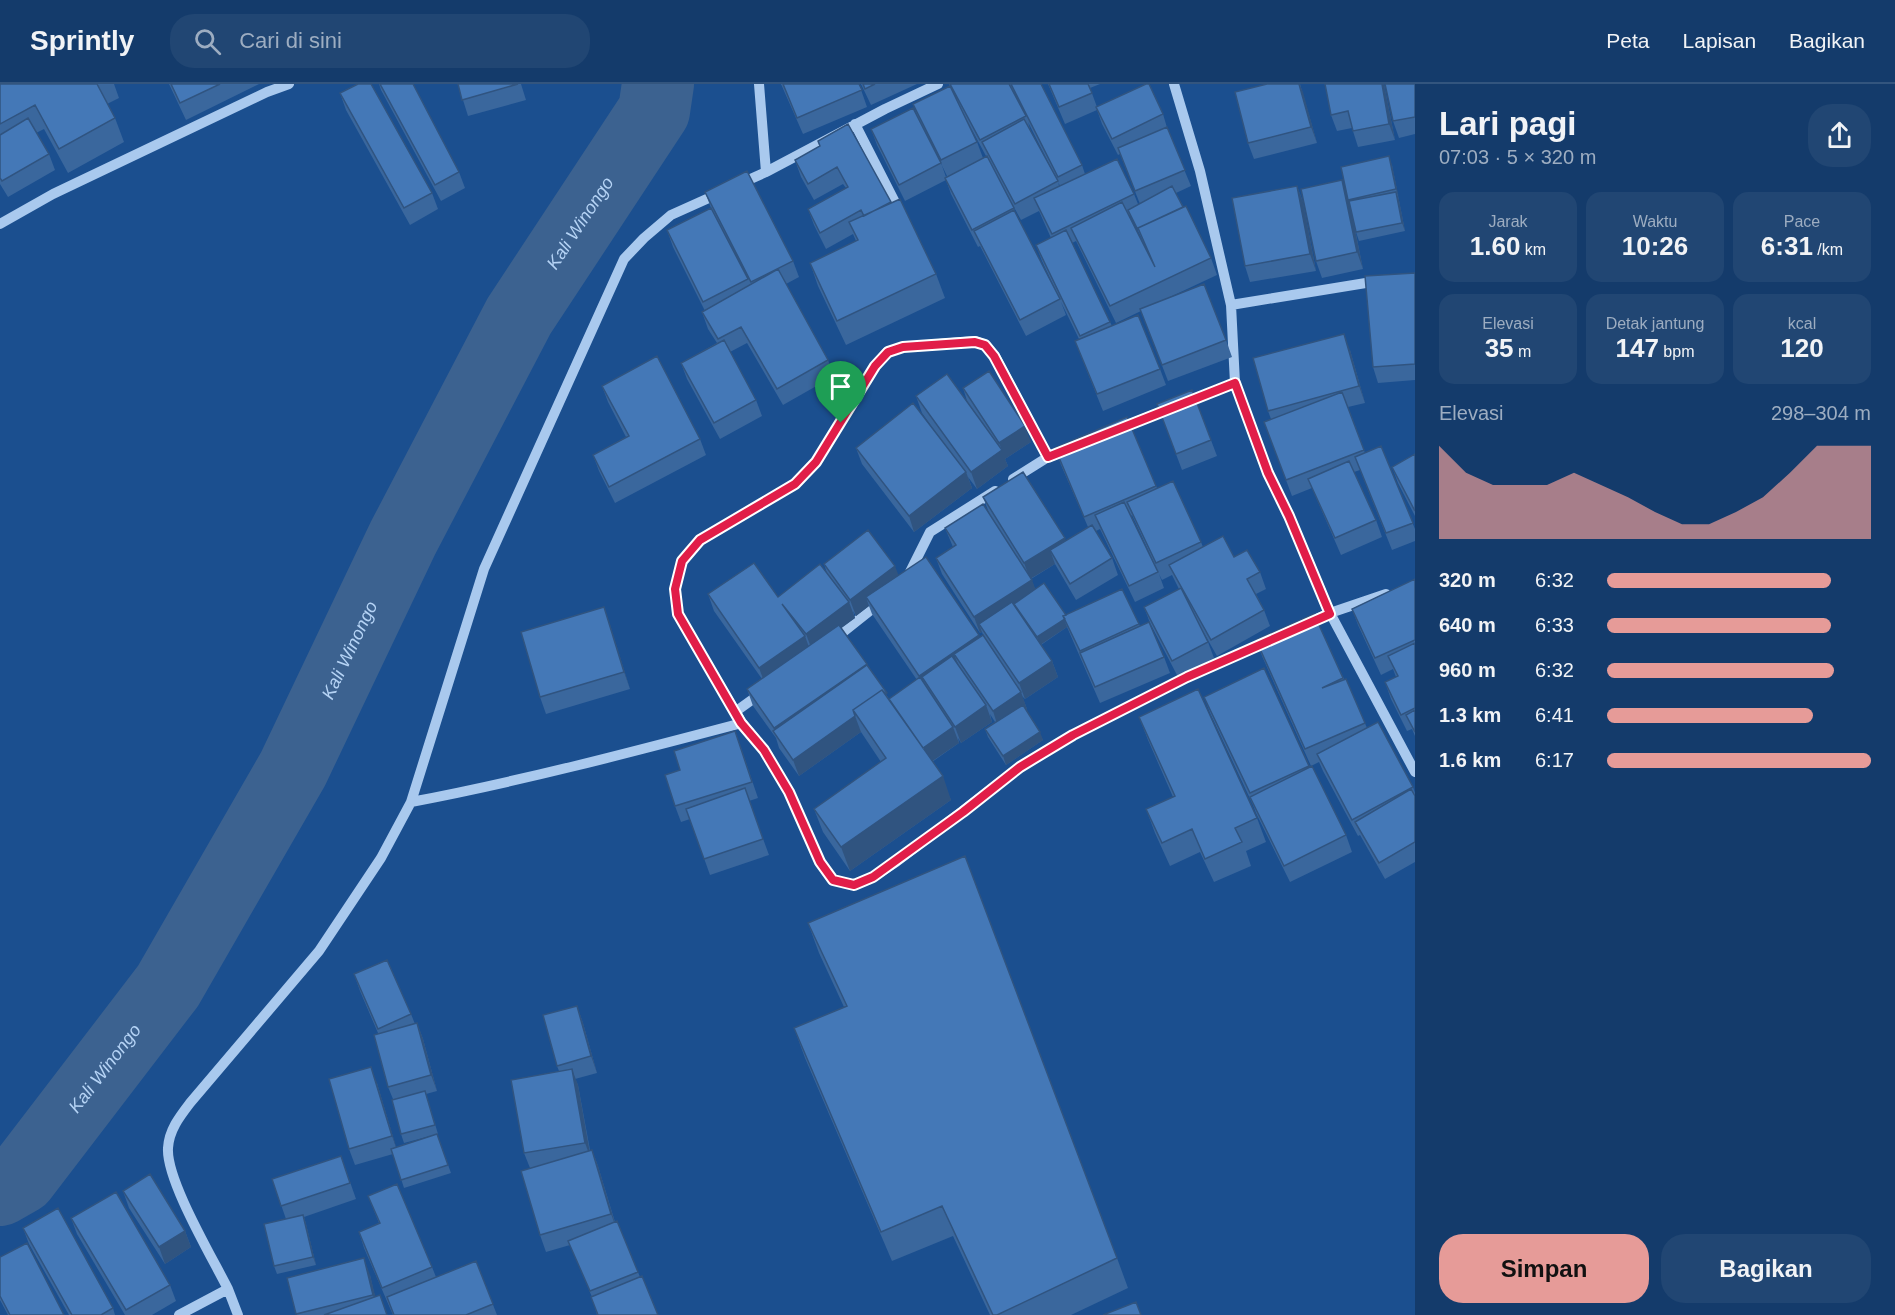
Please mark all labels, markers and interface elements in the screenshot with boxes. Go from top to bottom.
search box [170,14,590,68]
text: Sprintly [30,25,134,56]
icon: search [191,25,224,58]
text: Cari di sini [239,28,342,53]
text: Peta [1606,29,1650,52]
text: Lapisan [1683,29,1756,52]
text: Bagikan [1789,29,1865,52]
button: share [1808,104,1871,167]
text: Lari pagi [1439,105,1577,142]
text: 07:03 · 5 × 320 m [1439,146,1596,168]
water label: Kali Winongo [543,173,618,273]
text: Jarak [1488,213,1528,230]
text: Waktu [1633,213,1677,230]
text: Pace [1784,213,1820,230]
text: 1.60 [1470,231,1520,261]
text: 10:26 [1622,231,1688,261]
text: 6:31 [1761,231,1813,261]
text: km [1520,241,1546,258]
text: /km [1813,241,1843,258]
text: Elevasi [1482,315,1534,332]
text: Detak jantung [1606,315,1704,332]
text: kcal [1788,315,1816,332]
text: 35 [1485,333,1514,363]
text: 147 [1616,333,1659,363]
text: 120 [1780,333,1824,363]
text: m [1514,343,1531,360]
text: bpm [1659,343,1694,360]
pin [815,361,866,423]
icon: arrive [824,370,857,403]
text: Elevasi [1439,402,1503,424]
text: 298–304 m [1771,402,1871,424]
text: 320 m [1439,569,1496,591]
text: 6:32 [1535,569,1574,591]
water label: Kali Winongo [318,598,381,702]
text: 640 m [1439,614,1496,636]
text: 6:33 [1535,614,1574,636]
text: 960 m [1439,659,1496,681]
text: 6:32 [1535,659,1574,681]
text: 1.3 km [1439,704,1501,726]
text: 6:41 [1535,704,1574,726]
text: 1.6 km [1439,749,1501,771]
text: 6:17 [1535,749,1574,771]
water label: Kali Winongo [65,1020,145,1117]
button: Simpan [1439,1234,1649,1303]
button: Bagikan [1661,1234,1871,1303]

